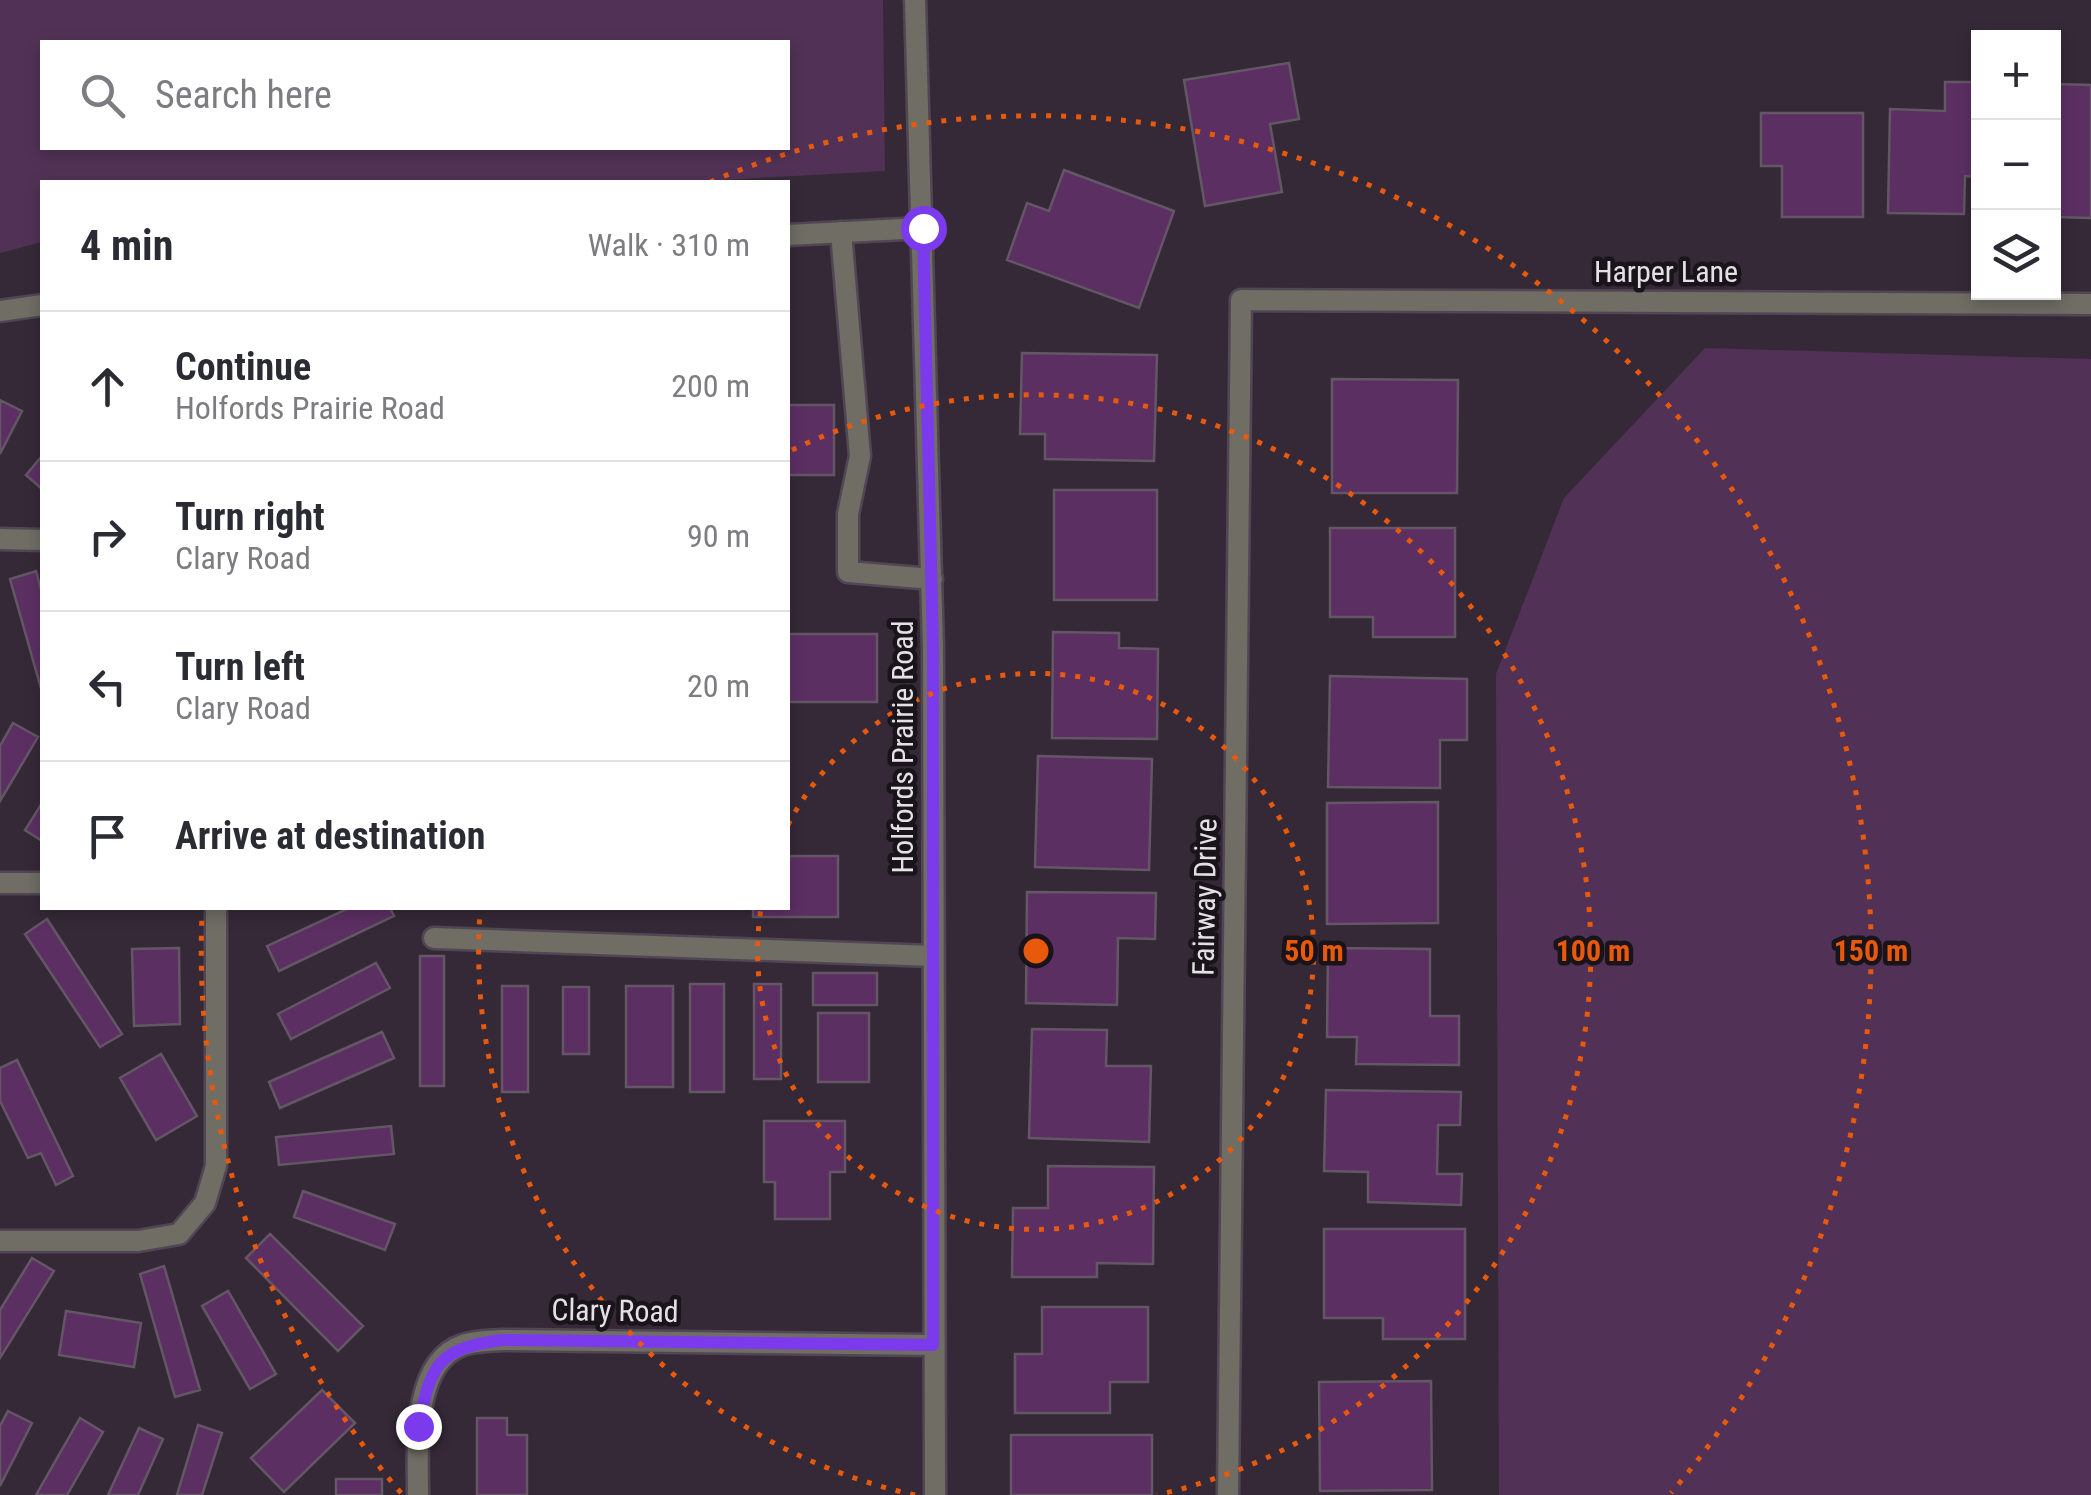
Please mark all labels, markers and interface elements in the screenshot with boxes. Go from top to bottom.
map controls [1971,30,2061,300]
button: + [1971,30,2061,120]
search box [40,40,790,150]
icon: search [75,68,130,123]
text: Search here [155,73,332,117]
button: − [1971,120,2061,210]
route start [901,206,947,252]
button: layers [1971,210,2061,300]
text: 4 min [80,221,173,270]
text: Walk · 310 m [588,226,750,264]
street label: Harper Lane [1594,254,1738,289]
text: Continue [175,345,311,389]
icon: ahead [80,359,135,414]
text: 200 m [671,367,750,405]
text: Holfords Prairie Road [175,389,445,427]
text: Turn right [175,495,325,539]
icon: right [80,509,135,564]
text: 90 m [687,517,750,555]
text: Clary Road [175,539,311,577]
street label: Holfords Prairie Road [885,620,920,874]
text: Turn left [175,645,305,689]
icon: left [80,659,135,714]
text: 20 m [687,667,750,705]
text: Clary Road [175,689,311,727]
icon: arrive [80,809,135,864]
text: Arrive at destination [175,814,485,858]
street label: Fairway Drive [1186,818,1223,976]
centre of rings [1018,933,1054,969]
text: 50 m [1284,933,1344,968]
text: 100 m [1556,933,1630,968]
text: 150 m [1834,933,1908,968]
street label: Clary Road [551,1292,679,1329]
route end [396,1404,442,1450]

